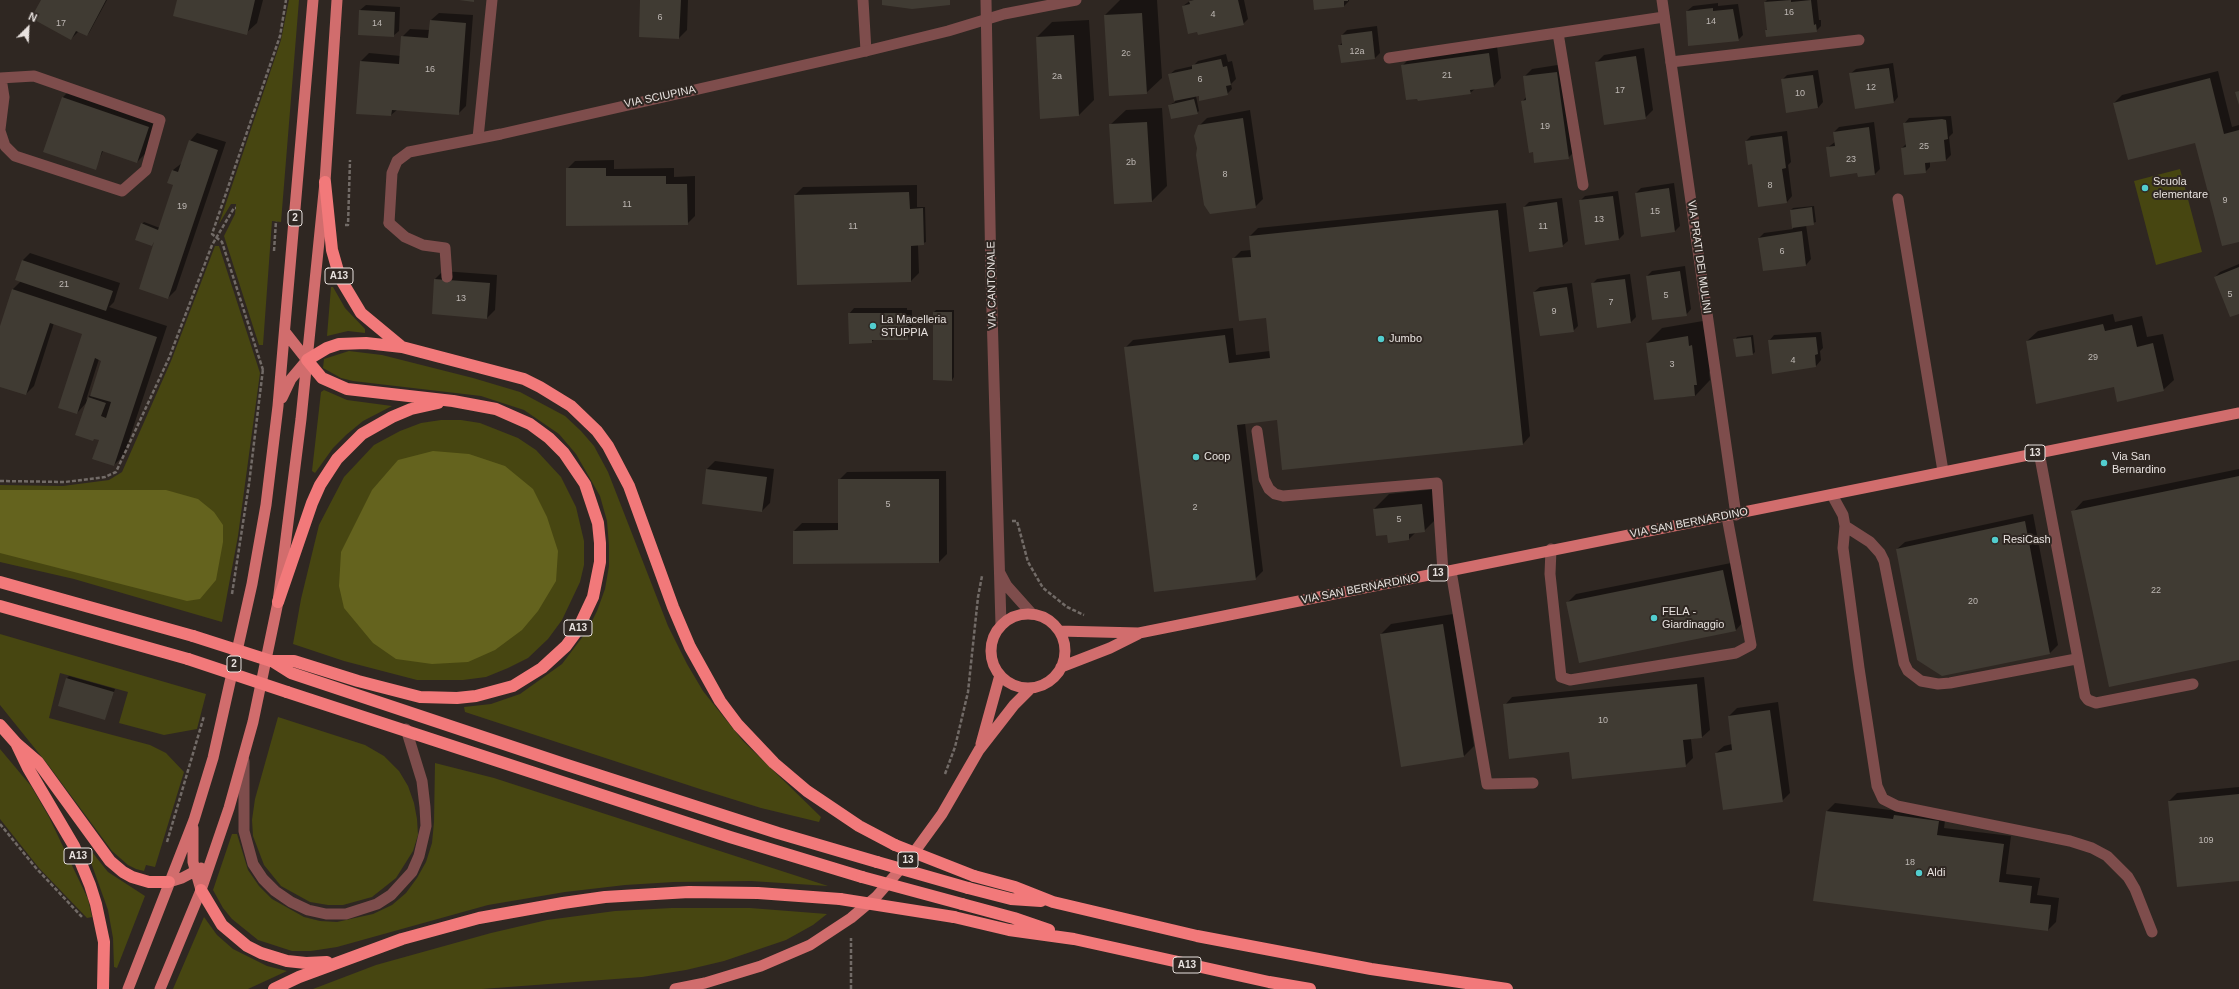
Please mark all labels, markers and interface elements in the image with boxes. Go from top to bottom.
north arrow [8,8,48,48]
house number: 16 [1784,8,1794,18]
text: N [27,10,39,24]
house number: 4 [1210,10,1216,20]
house number: 6 [657,13,663,23]
house number: 14 [1706,17,1716,27]
house number: 17 [56,19,66,29]
house number: 14 [372,19,382,29]
house number: 12a [1349,47,1365,57]
house number: 2c [1121,49,1131,59]
house number: 16 [425,65,435,75]
house number: 21 [1442,71,1452,81]
house number: 2a [1052,72,1062,82]
house number: 6 [1197,75,1203,85]
street label: VIA SCIUPINA [623,83,697,111]
house number: 12 [1866,83,1876,93]
house number: 17 [1615,86,1625,96]
house number: 10 [1795,89,1805,99]
house number: 19 [1540,122,1550,132]
house number: 25 [1919,142,1929,152]
house number: 23 [1846,155,1856,165]
house number: 2b [1126,158,1136,168]
house number: 8 [1222,170,1228,180]
place label: Scuola elementare [2153,175,2208,201]
house number: 8 [1767,181,1773,191]
marker: Scuola elementare [2140,183,2150,193]
house number: 9 [2222,196,2228,206]
house number: 11 [622,200,632,210]
street label: VIA PRATI DEI MULINI [1685,200,1713,314]
house number: 19 [177,202,187,212]
house number: 15 [1650,207,1660,217]
road number: 2 [288,210,302,226]
house number: 13 [1594,215,1604,225]
house number: 11 [848,222,858,232]
house number: 11 [1538,222,1548,232]
street label: VIA CANTONALE [985,241,999,329]
house number: 6 [1779,247,1785,257]
road number: A13 [325,268,353,284]
house number: 21 [59,280,69,290]
house number: 5 [2227,290,2233,300]
house number: 5 [1663,291,1669,301]
house number: 13 [456,294,466,304]
house number: 7 [1608,298,1614,308]
house number: 9 [1551,307,1557,317]
place label: La Macelleria STUPPIA [881,313,946,339]
marker: La Macelleria STUPPIA [868,321,878,331]
place label: Jumbo [1389,332,1422,346]
marker: Jumbo [1376,334,1386,344]
house number: 29 [2088,353,2098,363]
house number: 4 [1790,356,1796,366]
house number: 3 [1669,360,1675,370]
road number: 13 [2025,445,2045,461]
place label: Coop [1204,450,1230,464]
place label: Via San Bernardino [2112,450,2166,476]
marker: Coop [1191,452,1201,462]
marker: Via San Bernardino [2099,458,2109,468]
house number: 5 [885,500,891,510]
house number: 2 [1192,503,1198,513]
street label: VIA SAN BERNARDINO [1629,505,1749,541]
house number: 5 [1396,515,1402,525]
place label: ResiCash [2003,533,2051,547]
marker: ResiCash [1990,535,2000,545]
road number: 13 [1428,565,1448,581]
street label: VIA SAN BERNARDINO [1300,571,1420,607]
house number: 22 [2151,586,2161,596]
house number: 20 [1968,597,1978,607]
place label: FELA - Giardinaggio [1662,605,1724,631]
marker: FELA - Giardinaggio [1649,613,1659,623]
road number: A13 [564,620,592,636]
road number: 2 [227,656,241,672]
house number: 10 [1598,716,1608,726]
house number: 109 [2198,836,2214,846]
road number: A13 [64,848,92,864]
road number: 13 [898,852,918,868]
house number: 18 [1905,858,1915,868]
place label: Aldi [1927,866,1945,880]
marker: Aldi [1914,868,1924,878]
road number: A13 [1173,957,1201,973]

